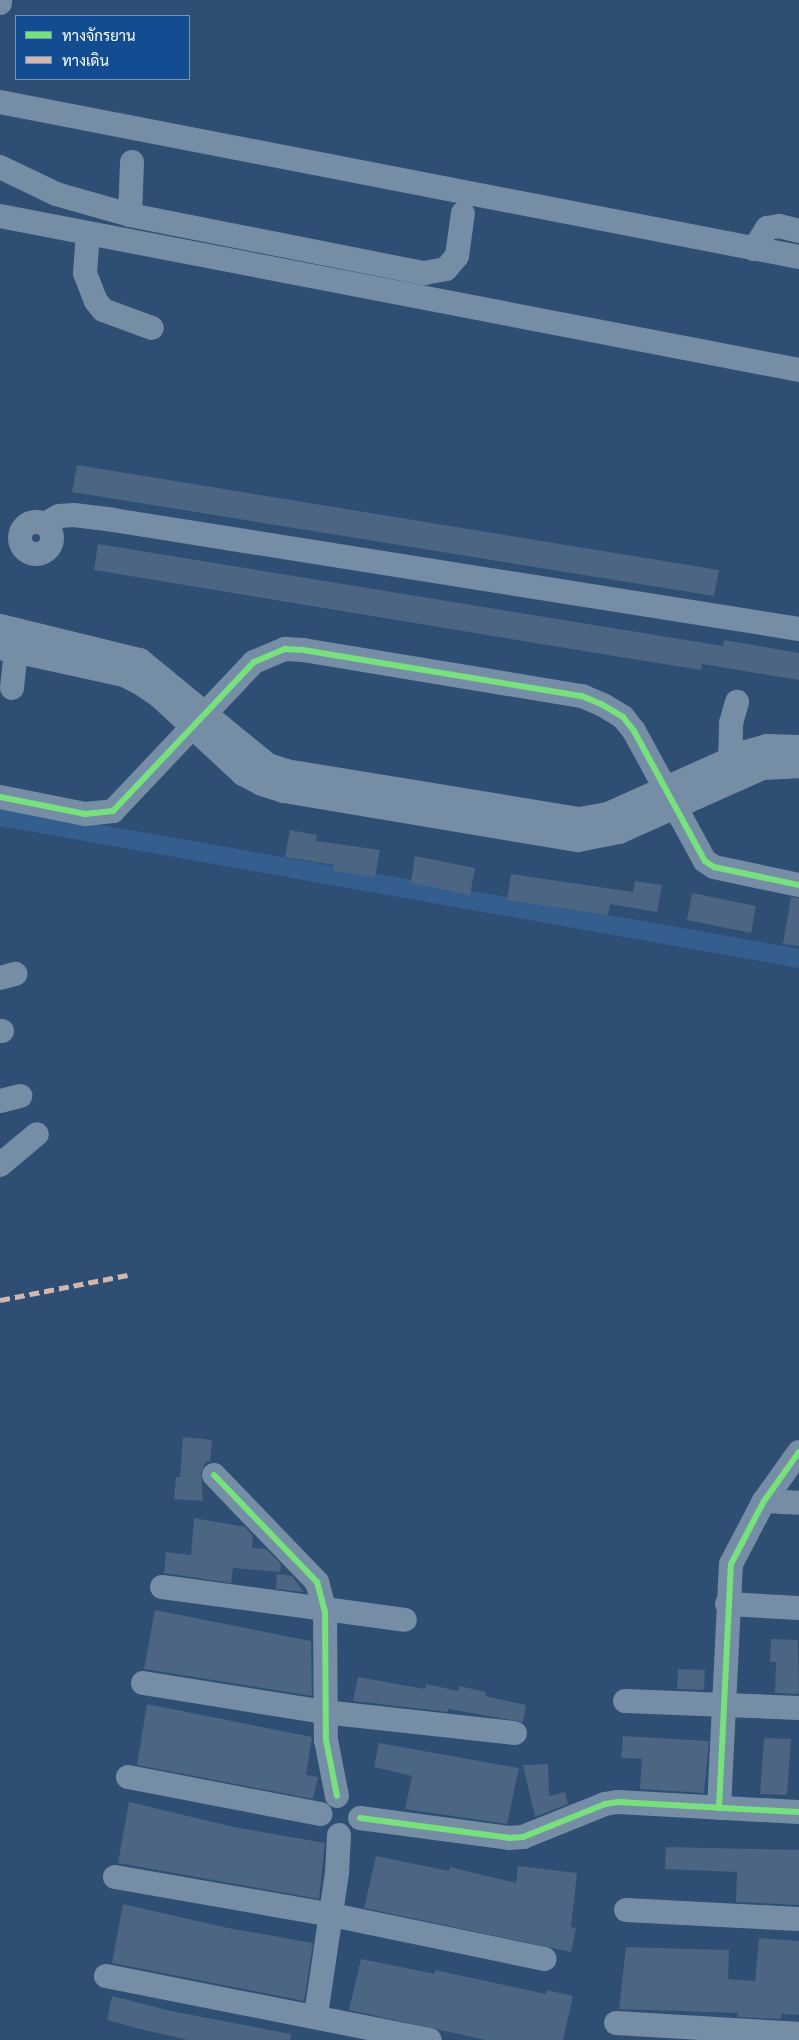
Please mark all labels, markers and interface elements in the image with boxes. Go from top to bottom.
legend [15,15,190,80]
text: ทางจักรยาน [62,27,136,45]
text: ทางเดิน [62,52,109,70]

